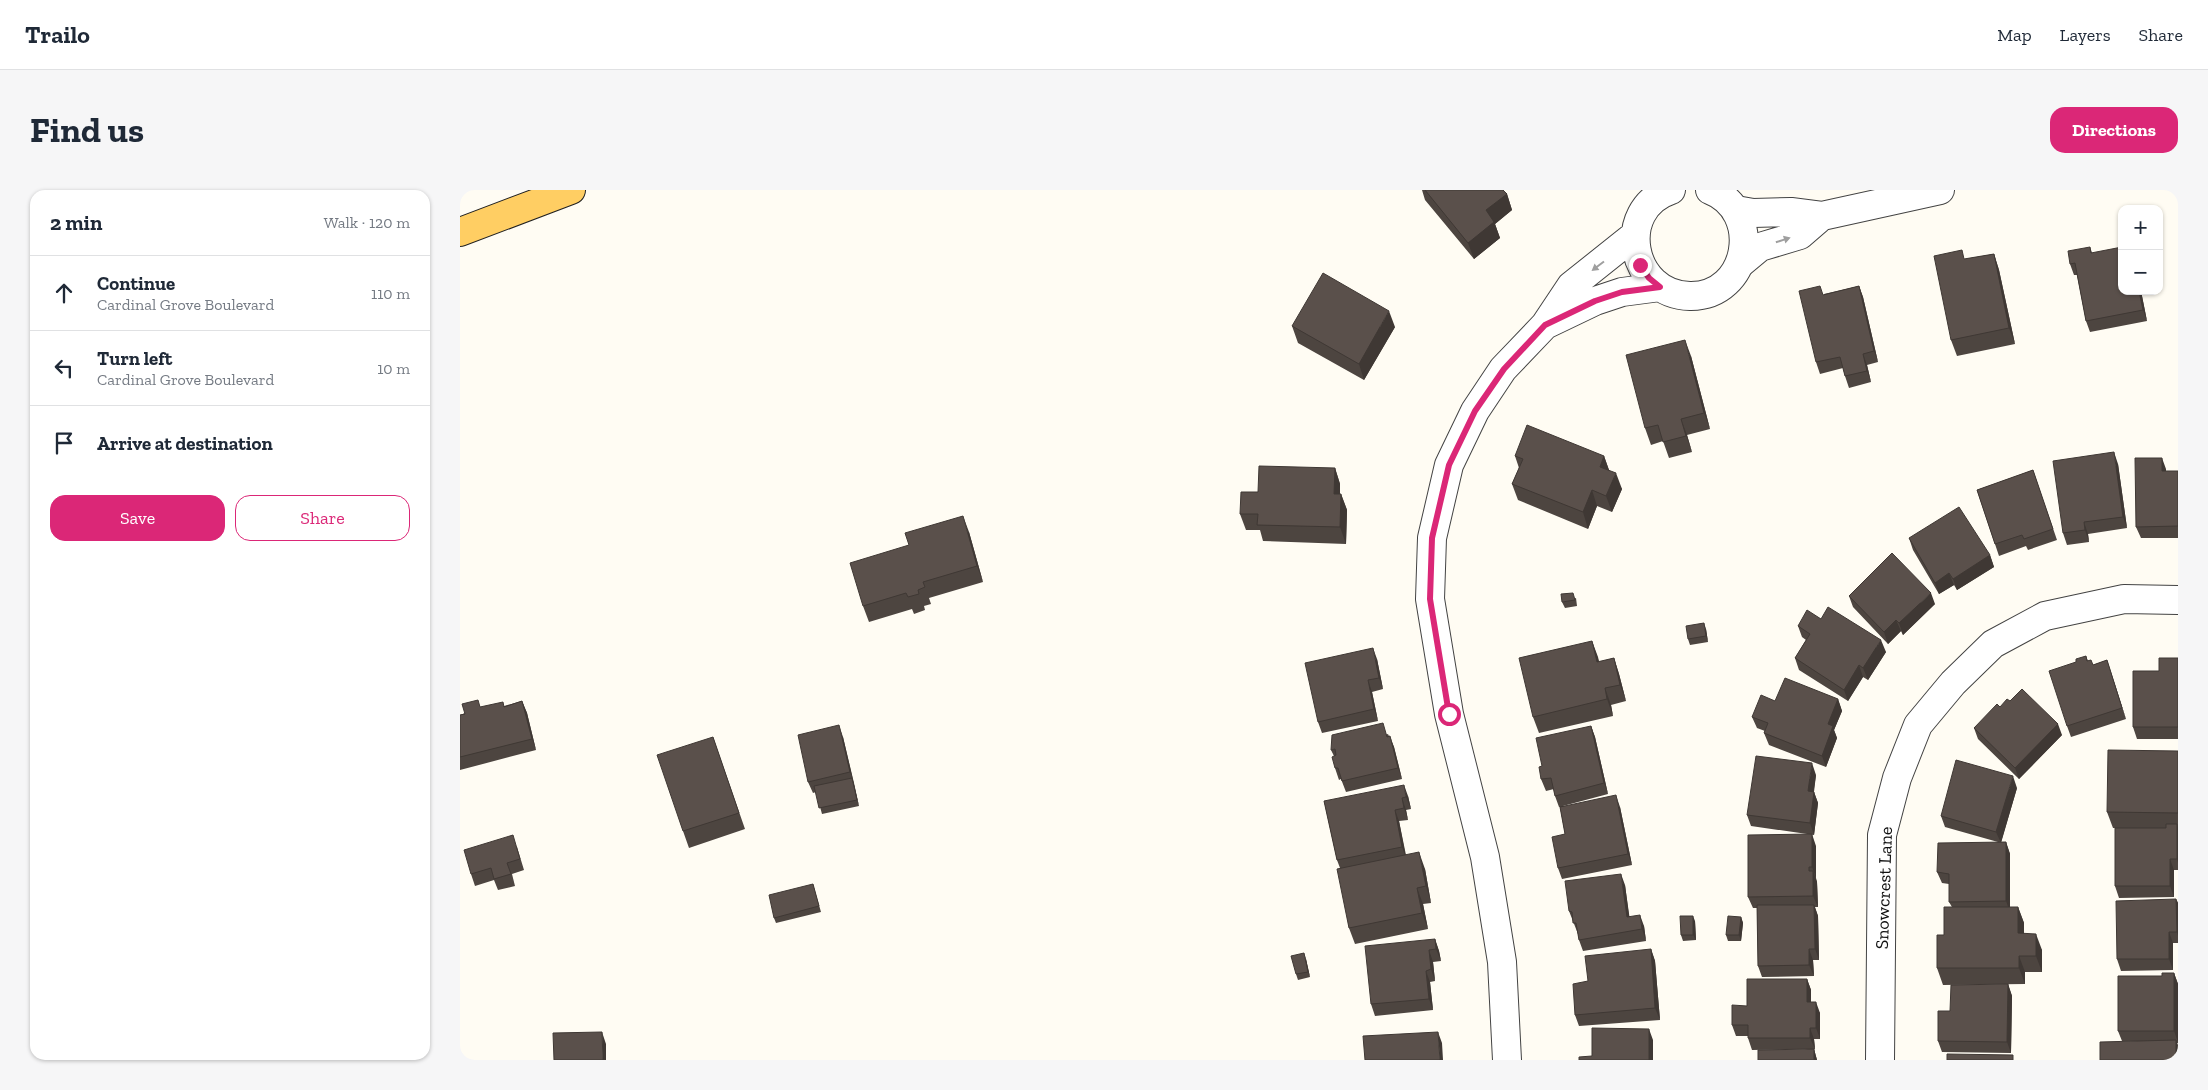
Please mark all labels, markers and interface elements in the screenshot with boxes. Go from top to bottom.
text: Trailo [25,20,90,49]
text: Map [1997,24,2032,46]
text: Layers [2060,24,2111,46]
text: Share [2139,24,2183,46]
button: Directions [2050,107,2178,153]
text: Find us [30,109,144,151]
map controls [2118,205,2163,295]
button: + [2118,205,2163,250]
text: 2 min [50,210,102,235]
text: Walk · 120 m [324,213,410,232]
one-way arrow [1775,236,1790,244]
button: − [2118,250,2163,295]
route end [1629,254,1652,277]
one-way arrow [1592,261,1605,272]
text: Continue [97,272,175,295]
icon: ahead [50,279,78,307]
text: 110 m [371,284,410,303]
text: Cardinal Grove Boulevard [97,295,274,314]
text: Turn left [97,347,172,370]
icon: left [50,354,78,382]
text: 10 m [377,359,410,378]
text: Cardinal Grove Boulevard [97,370,274,389]
icon: arrive [50,429,78,457]
text: Arrive at destination [97,432,273,455]
button: Save [50,495,225,541]
button: Share [235,495,410,541]
route start [1438,703,1461,726]
street label: Snowcrest Lane [1871,826,1897,950]

